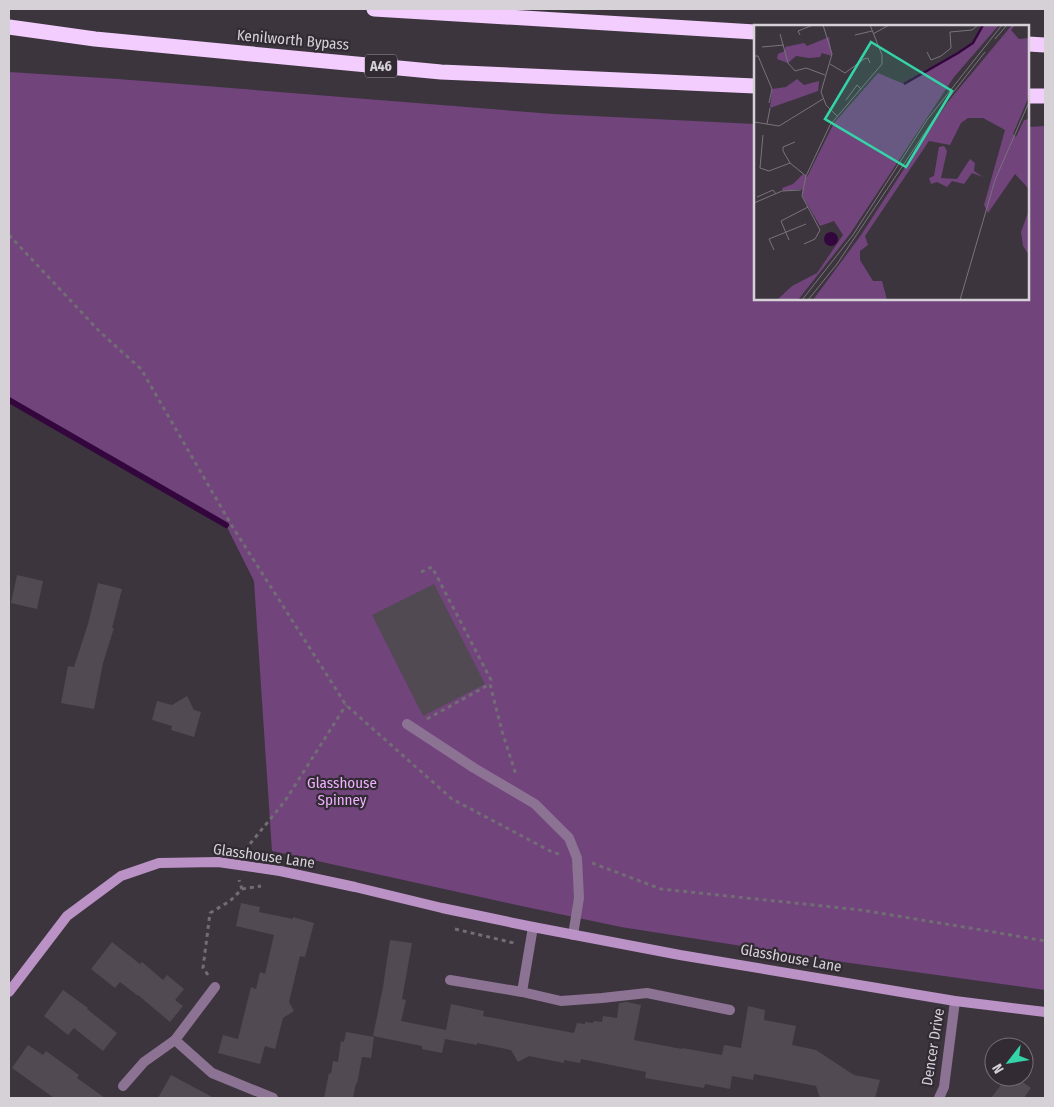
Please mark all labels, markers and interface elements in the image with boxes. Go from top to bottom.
inset map [754,25,1029,300]
street label: Kenilworth Bypass [236,26,350,54]
road number: A46 [365,54,397,78]
park label: Glasshouse Spinney [307,774,377,809]
street label: Glasshouse Lane [212,840,316,872]
street label: Glasshouse Lane [739,940,843,976]
street label: Dencer Drive [918,1007,948,1087]
north arrow [984,1037,1034,1087]
text: N [989,1060,1008,1076]

